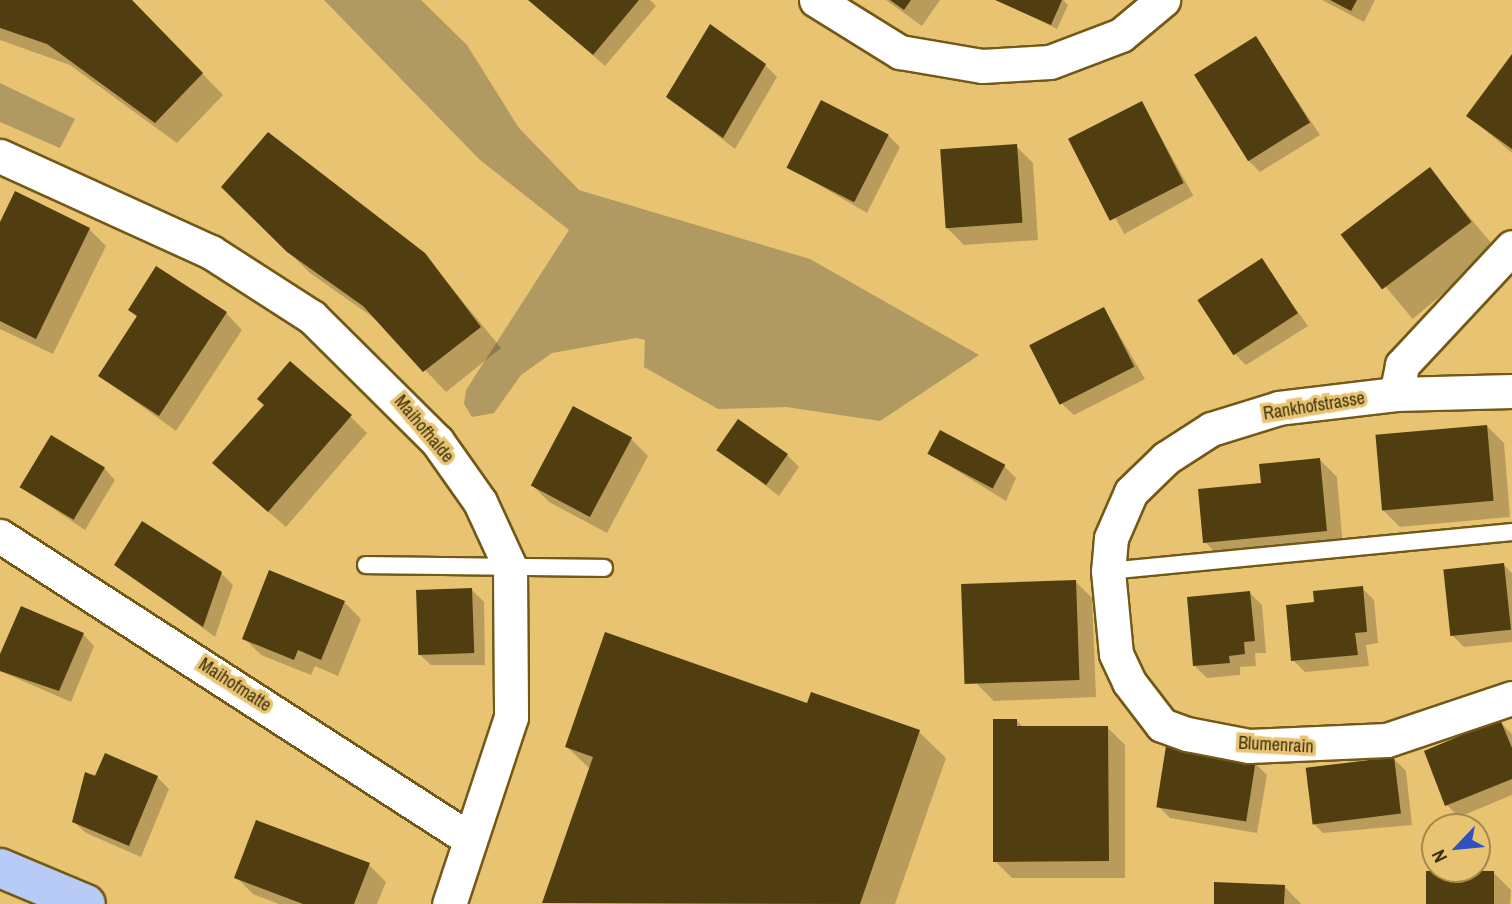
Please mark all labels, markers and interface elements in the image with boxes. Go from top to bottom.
street label: Rankhofstrasse [1262,387,1366,425]
street label: Maihofhalde [390,391,458,467]
street label: Maihofmatte [195,654,275,716]
street label: Blumenrain [1238,732,1314,758]
north arrow [1421,813,1491,883]
text: N [1425,846,1453,867]

